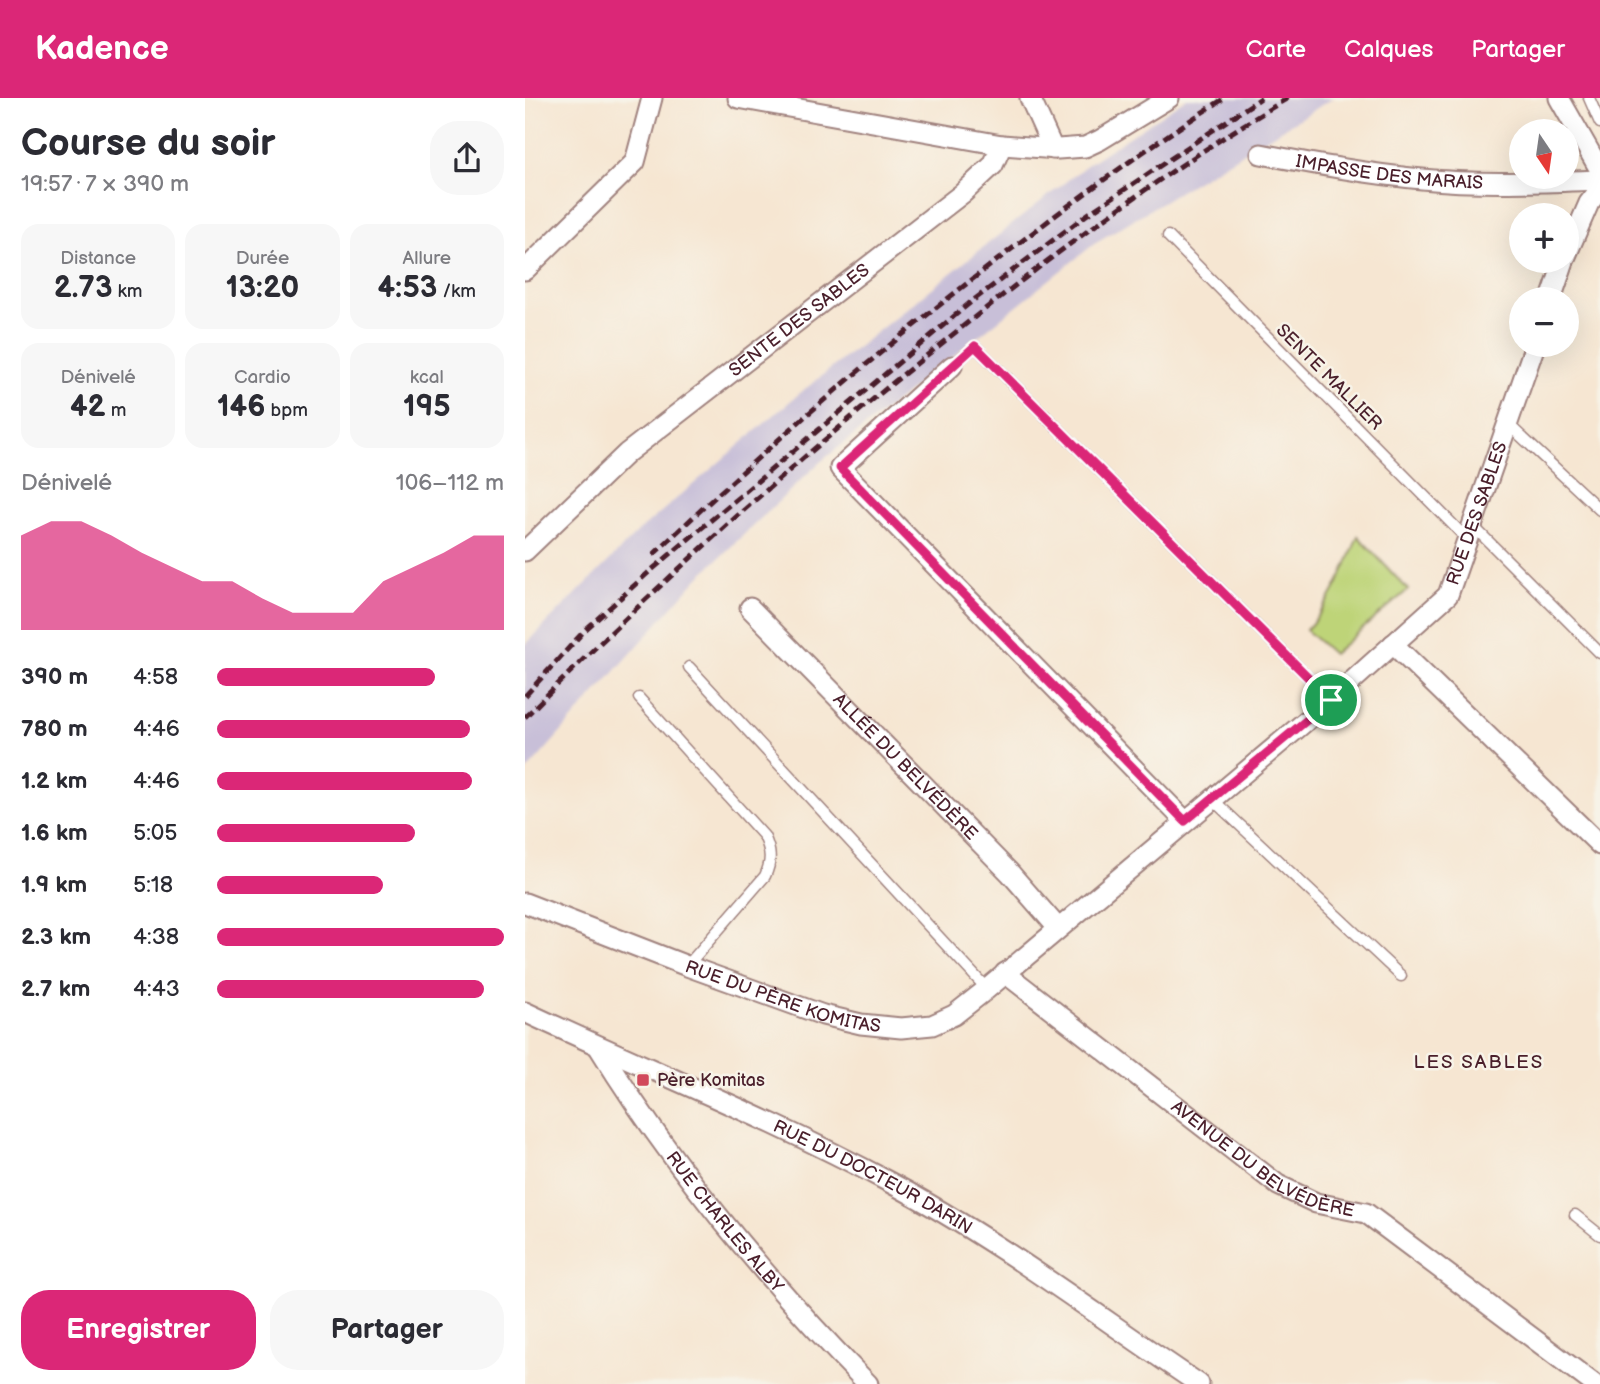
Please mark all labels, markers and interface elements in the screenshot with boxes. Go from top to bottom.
text: Kadence [35,29,169,69]
text: Carte [1246,35,1306,64]
text: Calques [1344,35,1433,64]
text: Partager [1471,35,1565,64]
north arrow [1509,119,1579,189]
map controls [1509,119,1579,357]
text: Course du soir [21,121,276,166]
button: share [430,121,504,195]
street label: IMPASSE DES MARAIS [1294,150,1483,193]
text: 19:57 · 7 × 390 m [21,170,189,198]
button: + [1509,203,1579,273]
text: Distance [60,247,136,270]
text: Durée [236,247,289,270]
text: Allure [403,247,451,270]
street label: SENTE DES SABLES [725,259,873,381]
text: 2.73 [54,270,112,306]
text: 13:20 [226,270,299,306]
text: 4:53 [378,270,437,306]
text: km [112,280,143,303]
text: /km [437,280,476,303]
button: − [1509,287,1579,357]
street label: SENTE MALLIER [1272,320,1387,435]
text: Dénivelé [61,366,136,389]
text: Cardio [234,366,291,389]
text: kcal [410,366,444,389]
text: 42 [70,389,106,425]
text: 146 [217,389,265,425]
text: 195 [403,389,451,425]
text: m [106,399,126,422]
text: bpm [265,399,308,422]
street label: RUE DES SABLES [1442,439,1511,588]
text: Dénivelé [21,469,112,497]
text: 106–112 m [396,469,504,497]
text: 390 m [21,663,88,691]
text: 4:58 [133,663,178,691]
pin [1301,670,1361,730]
icon: arrive [1312,681,1350,719]
street label: ALLÉE DU BELVÉDÈRE [829,689,982,844]
text: 780 m [21,715,88,743]
text: 4:46 [133,715,180,743]
text: 1.2 km [21,767,87,795]
text: 4:46 [133,767,180,795]
text: 1.6 km [21,819,88,847]
text: 5:05 [133,819,178,847]
text: 1.9 km [21,871,87,899]
text: 5:18 [133,871,173,899]
text: 2.3 km [21,923,91,951]
text: 4:38 [133,923,179,951]
street label: RUE DU PÈRE KOMITAS [682,956,882,1036]
text: 2.7 km [21,975,90,1003]
text: 4:43 [133,975,180,1003]
district label: LES SABLES [1414,1051,1544,1074]
place label: Père Komitas [657,1070,765,1091]
marker: Père Komitas [635,1072,651,1088]
street label: AVENUE DU BELVÉDÈRE [1167,1096,1356,1221]
street label: RUE DU DOCTEUR DARIN [770,1115,976,1238]
street label: RUE CHARLES ALBY [662,1147,788,1297]
button: Enregistrer [21,1290,256,1370]
button: Partager [270,1290,504,1370]

